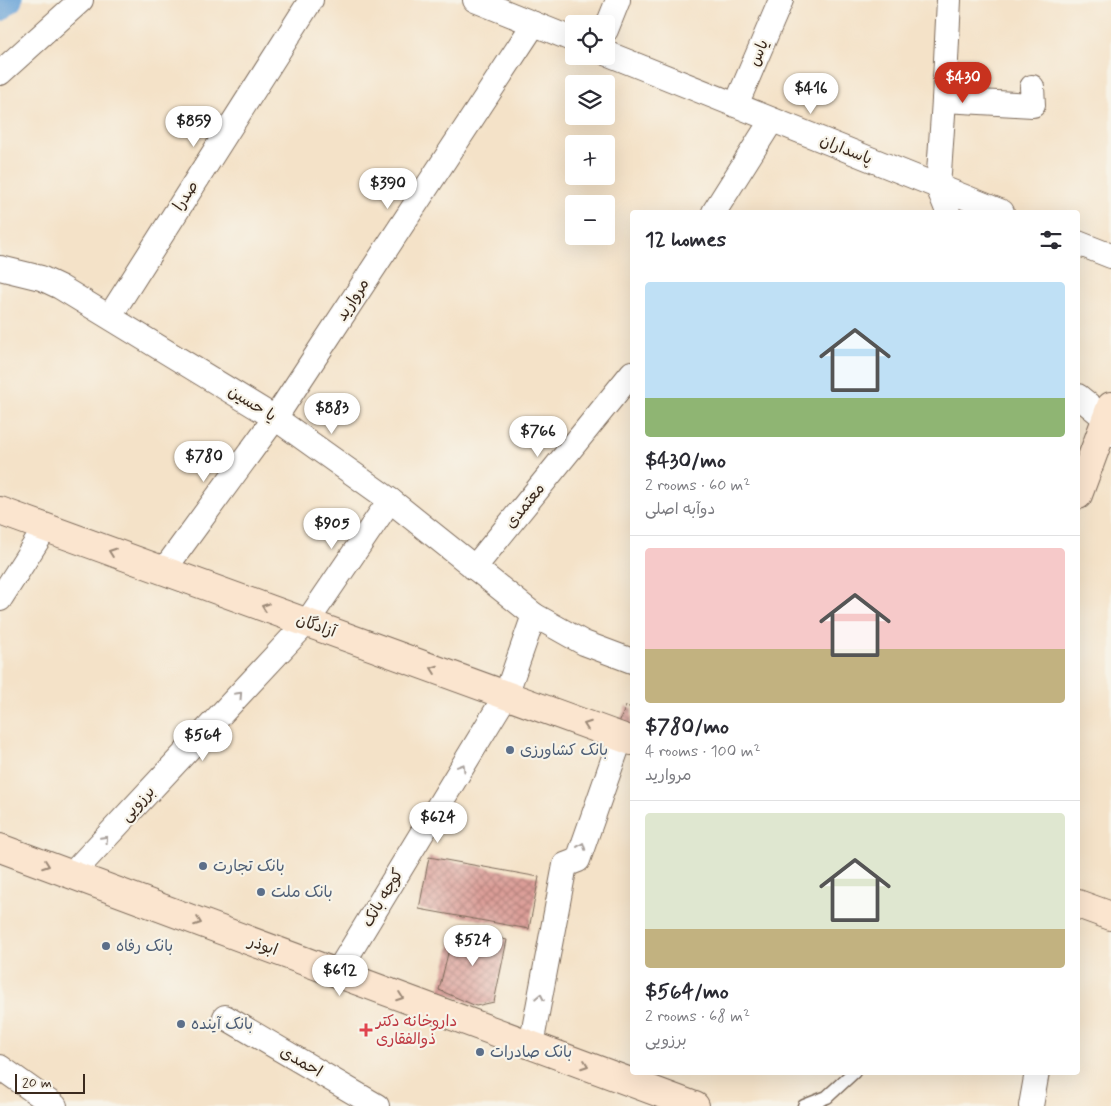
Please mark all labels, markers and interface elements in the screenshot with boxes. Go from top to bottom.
map controls [565,15,615,245]
button: locate [565,15,615,65]
street label: یاس [744,36,774,70]
pin: $430 [933,62,993,104]
text: $430 [945,67,981,88]
pin: $416 [781,72,841,115]
button: layers [565,75,615,125]
text: $416 [794,78,828,99]
pin: $859 [164,106,224,148]
text: $859 [176,111,212,132]
street label: پاسداران [817,130,875,170]
button: + [565,135,615,185]
pin: $390 [358,168,418,210]
text: $390 [370,173,406,194]
street label: صدرا [169,177,203,215]
button: − [565,195,615,245]
text: 12 homes [645,226,726,254]
icon: filters [1037,226,1065,254]
street label: مروارید [332,275,374,325]
icon: home [810,315,900,405]
street label: یا حسین [224,381,280,427]
pin: $883 [302,392,362,435]
text: $883 [315,398,349,419]
pin: $766 [508,416,568,458]
text: $766 [520,421,556,442]
pin: $780 [174,440,234,483]
text: $780 [185,446,223,467]
text: $430/mo [645,447,726,475]
text: 2 rooms · 60 m² [645,475,750,496]
street label: معتمدی [500,479,550,533]
text: دوآبه اصلی [645,499,715,520]
pin: $905 [302,508,362,550]
text: $905 [314,513,350,534]
one-way arrow [109,548,117,558]
icon: home [810,580,900,670]
one-way arrow [261,603,270,613]
street label: آزادگان [293,609,340,643]
one-way arrow [430,665,439,675]
one-way arrow [233,691,242,700]
text: $780/mo [645,713,729,741]
pin: $564 [173,720,233,762]
one-way arrow [583,721,591,731]
text: $564 [184,725,222,746]
place label: بانک کشاورزی [520,740,608,761]
text: 4 rooms · 100 m² [645,741,761,762]
marker: بانک کشاورزی [504,744,516,756]
one-way arrow [456,763,466,772]
text: مروارید [645,765,692,786]
street label: برزویی [116,782,160,826]
pin: $624 [408,802,468,844]
text: $624 [420,807,456,828]
one-way arrow [99,836,108,845]
one-way arrow [576,843,586,851]
icon: home [810,845,900,935]
place label: بانک تجارت [213,856,285,877]
one-way arrow [41,859,50,869]
marker: بانک تجارت [197,860,209,872]
street label: کوچه بانک [357,865,409,931]
place label: بانک ملت [271,882,333,903]
marker: بانک ملت [255,886,267,898]
one-way arrow [193,916,202,926]
pin: $524 [443,924,503,967]
street label: ابوذر [244,930,281,961]
text: $524 [455,930,491,951]
place label: بانک رفاه [116,936,173,957]
marker: بانک رفاه [100,940,112,952]
pin: $612 [310,954,370,997]
text: $612 [323,960,357,981]
text: $564/mo [645,978,729,1006]
one-way arrow [395,990,404,1001]
one-way arrow [534,993,544,1001]
text: 2 rooms · 68 m² [645,1006,750,1027]
place label: داروخانه دکتر ذوالفقاری [374,1011,457,1050]
place label: بانک آینده [191,1014,253,1035]
marker: بانک آینده [175,1018,187,1030]
marker: داروخانه دکتر ذوالفقاری [360,1024,372,1036]
text: برزویی [645,1030,687,1051]
street label: احمدی [276,1041,326,1083]
place label: بانک صادرات [490,1042,572,1063]
marker: بانک صادرات [474,1046,486,1058]
one-way arrow [580,1059,589,1069]
scale bar [15,1071,85,1094]
text: 20 m [22,1074,52,1092]

